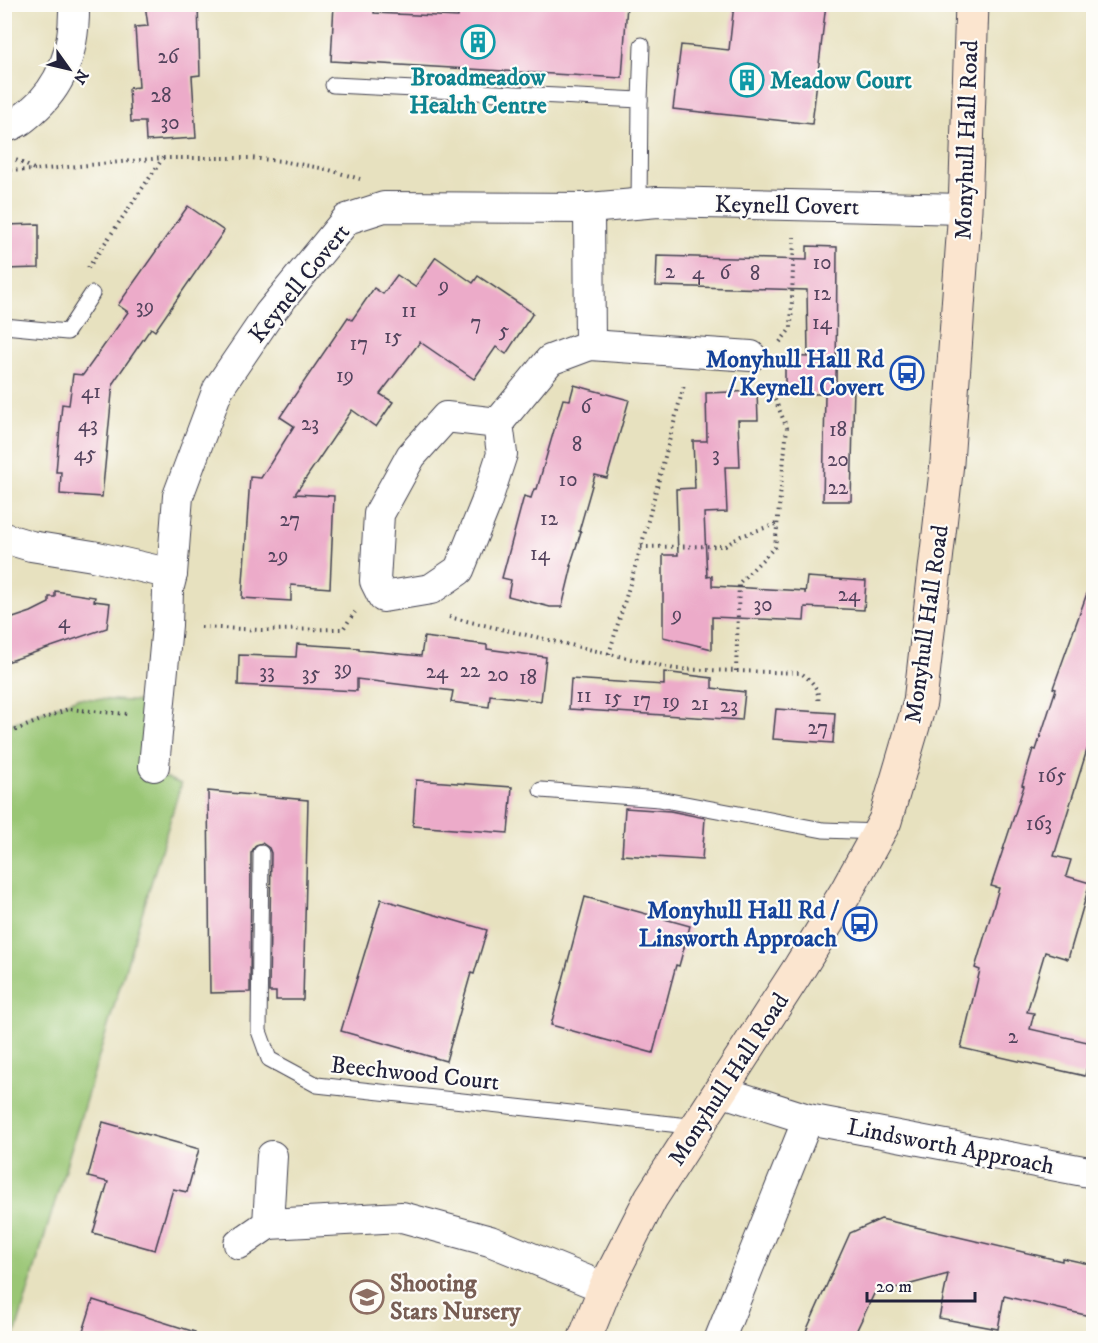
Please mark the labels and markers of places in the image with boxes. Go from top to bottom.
building icon: Broadmeadow Health Centre [460,24,496,60]
building icon: Meadow Court [729,62,765,98]
place label: Broadmeadow Health Centre [409,63,547,121]
place label: Meadow Court [770,66,912,96]
place label: Monyhull Hall Rd / Keynell Covert [706,345,885,403]
bus stop icon: Monyhull Hall Rd / Keynell Covert [889,355,925,391]
place label: Monyhull Hall Rd / Linsworth Approach [639,896,839,954]
bus stop icon: Monyhull Hall Rd / Linsworth Approach [842,906,878,942]
place label: Shooting Stars Nursery [390,1269,521,1327]
school or university icon: Shooting Stars Nursery [349,1279,385,1315]

